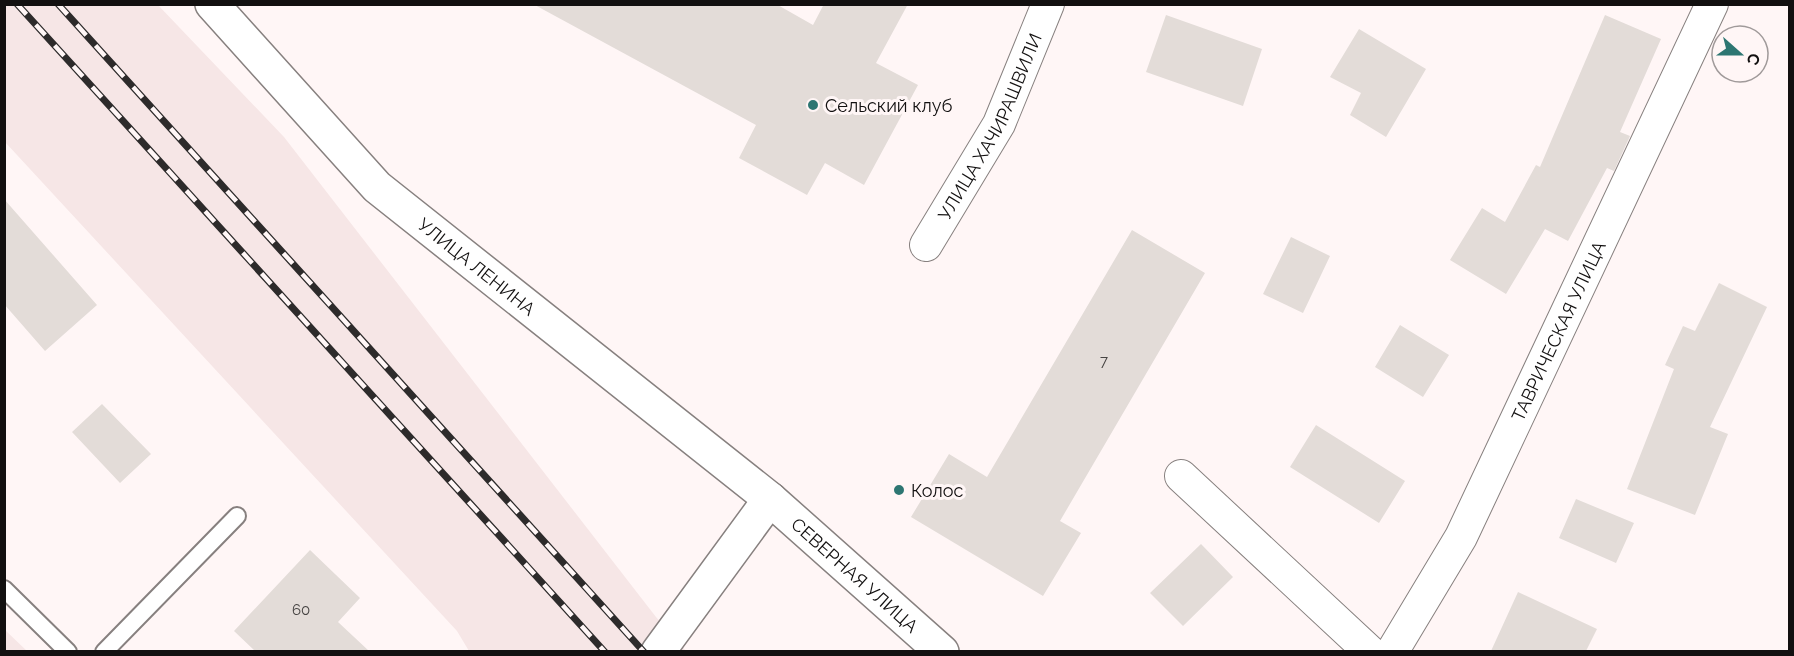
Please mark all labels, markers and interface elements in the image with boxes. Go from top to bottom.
north arrow [1710,24,1770,84]
street label: УЛИЦА ХАЧИРАШВИЛИ [933,30,1045,223]
text: С [1743,51,1764,68]
place label: Сельский клуб [825,95,953,116]
marker: Сельский клуб [806,98,820,112]
street label: УЛИЦА ЛЕНИНА [414,213,540,319]
street label: ТАВРИЧЕСКАЯ УЛИЦА [1507,238,1609,424]
house number: 7 [1100,352,1108,370]
place label: Колос [911,480,964,501]
marker: Колос [892,483,906,497]
street label: СЕВЕРНАЯ УЛИЦА [787,513,923,636]
house number: 60 [292,601,310,619]

